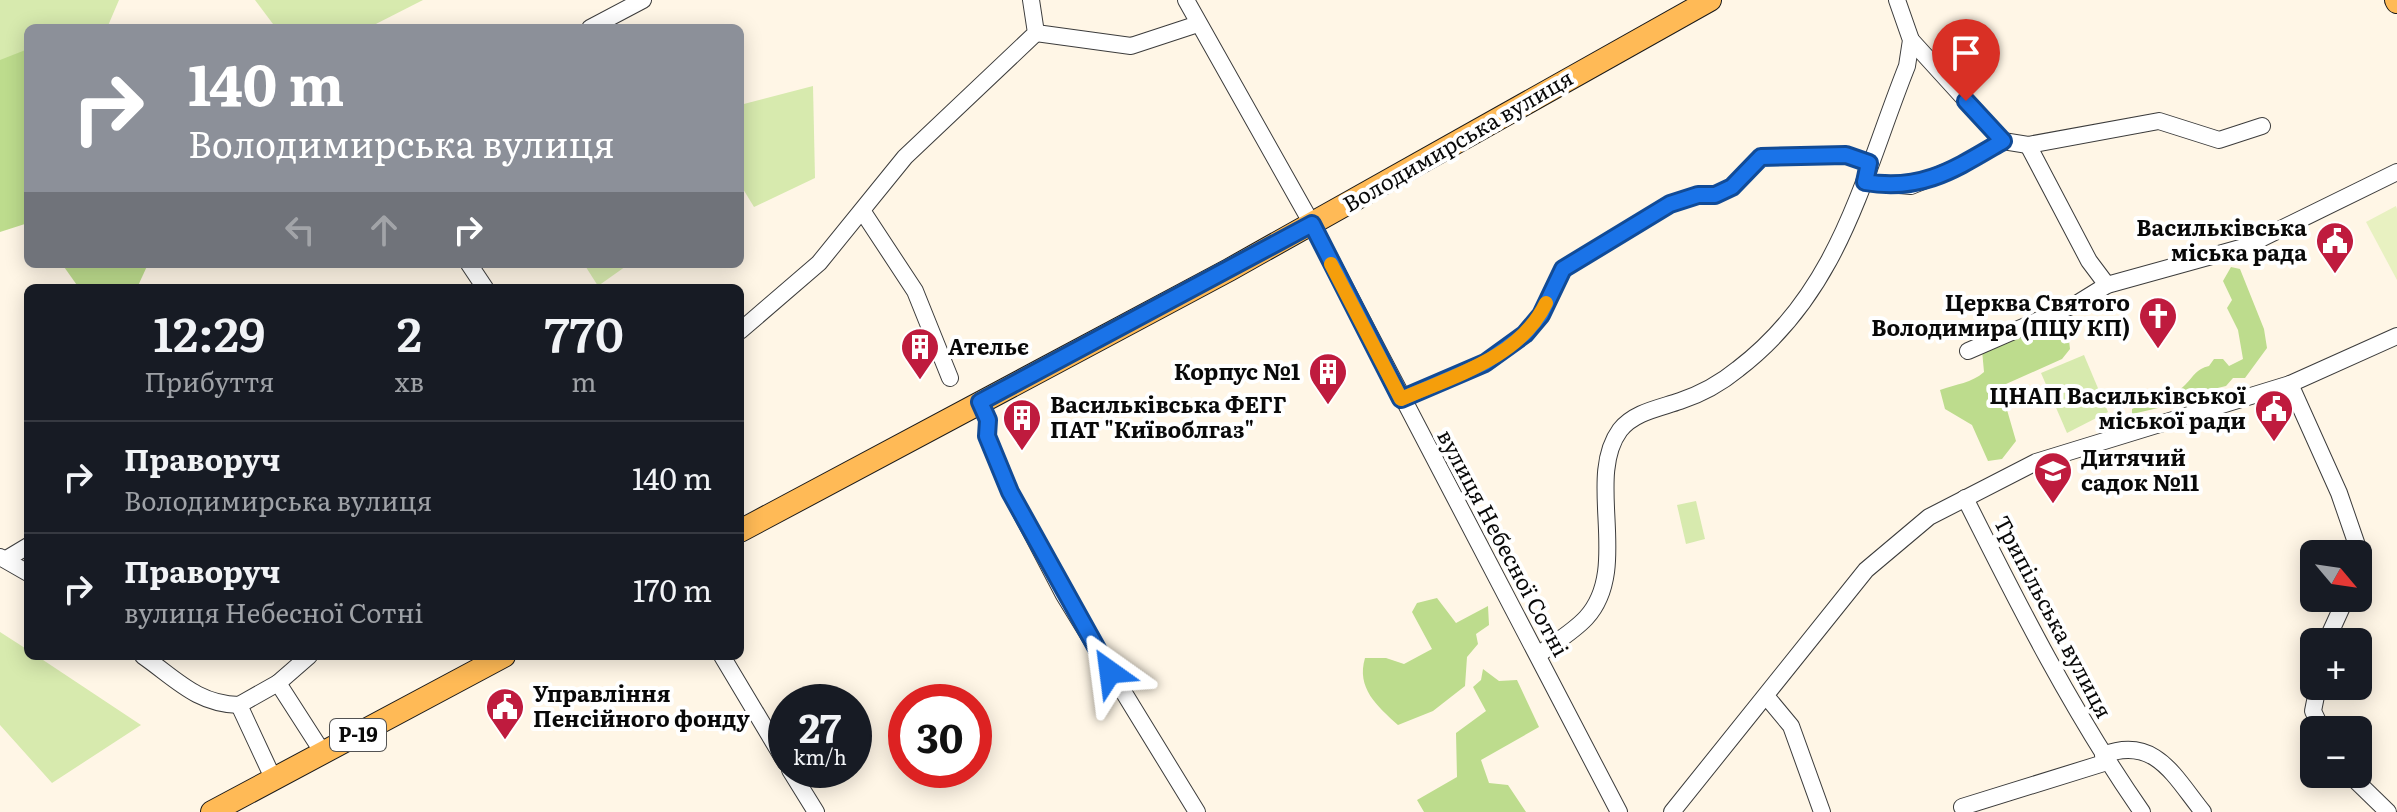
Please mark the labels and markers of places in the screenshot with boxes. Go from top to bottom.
pin [1932,19,2000,101]
place label: Васильківська міська рада [2136,210,2307,268]
public building icon: Васильківська міська рада [2314,220,2356,275]
place label: Церква Святого Володимира (ПЦУ КП) [1871,285,2130,343]
church icon: Церква Святого Володимира (ПЦУ КП) [2137,295,2179,350]
building icon: Ательє [899,326,941,381]
place label: Ательє [948,329,1029,362]
building icon: Корпус №1 [1307,351,1349,406]
place label: Корпус №1 [1174,354,1300,387]
place label: ЦНАП Васильківської міської ради [1989,378,2246,436]
place label: Васильківська ФЕГГ ПАТ "Київоблгаз" [1050,387,1287,445]
public building icon: ЦНАП Васильківської міської ради [2253,388,2295,443]
building icon: Васильківська ФЕГГ ПАТ "Київоблгаз" [1001,397,1043,452]
place label: Дитячий садок №11 [2081,440,2199,498]
school or university icon: Дитячий садок №11 [2032,450,2074,505]
place label: Управління Пенсійного фонду [533,676,750,734]
public building icon: Управління Пенсійного фонду [484,686,526,741]

